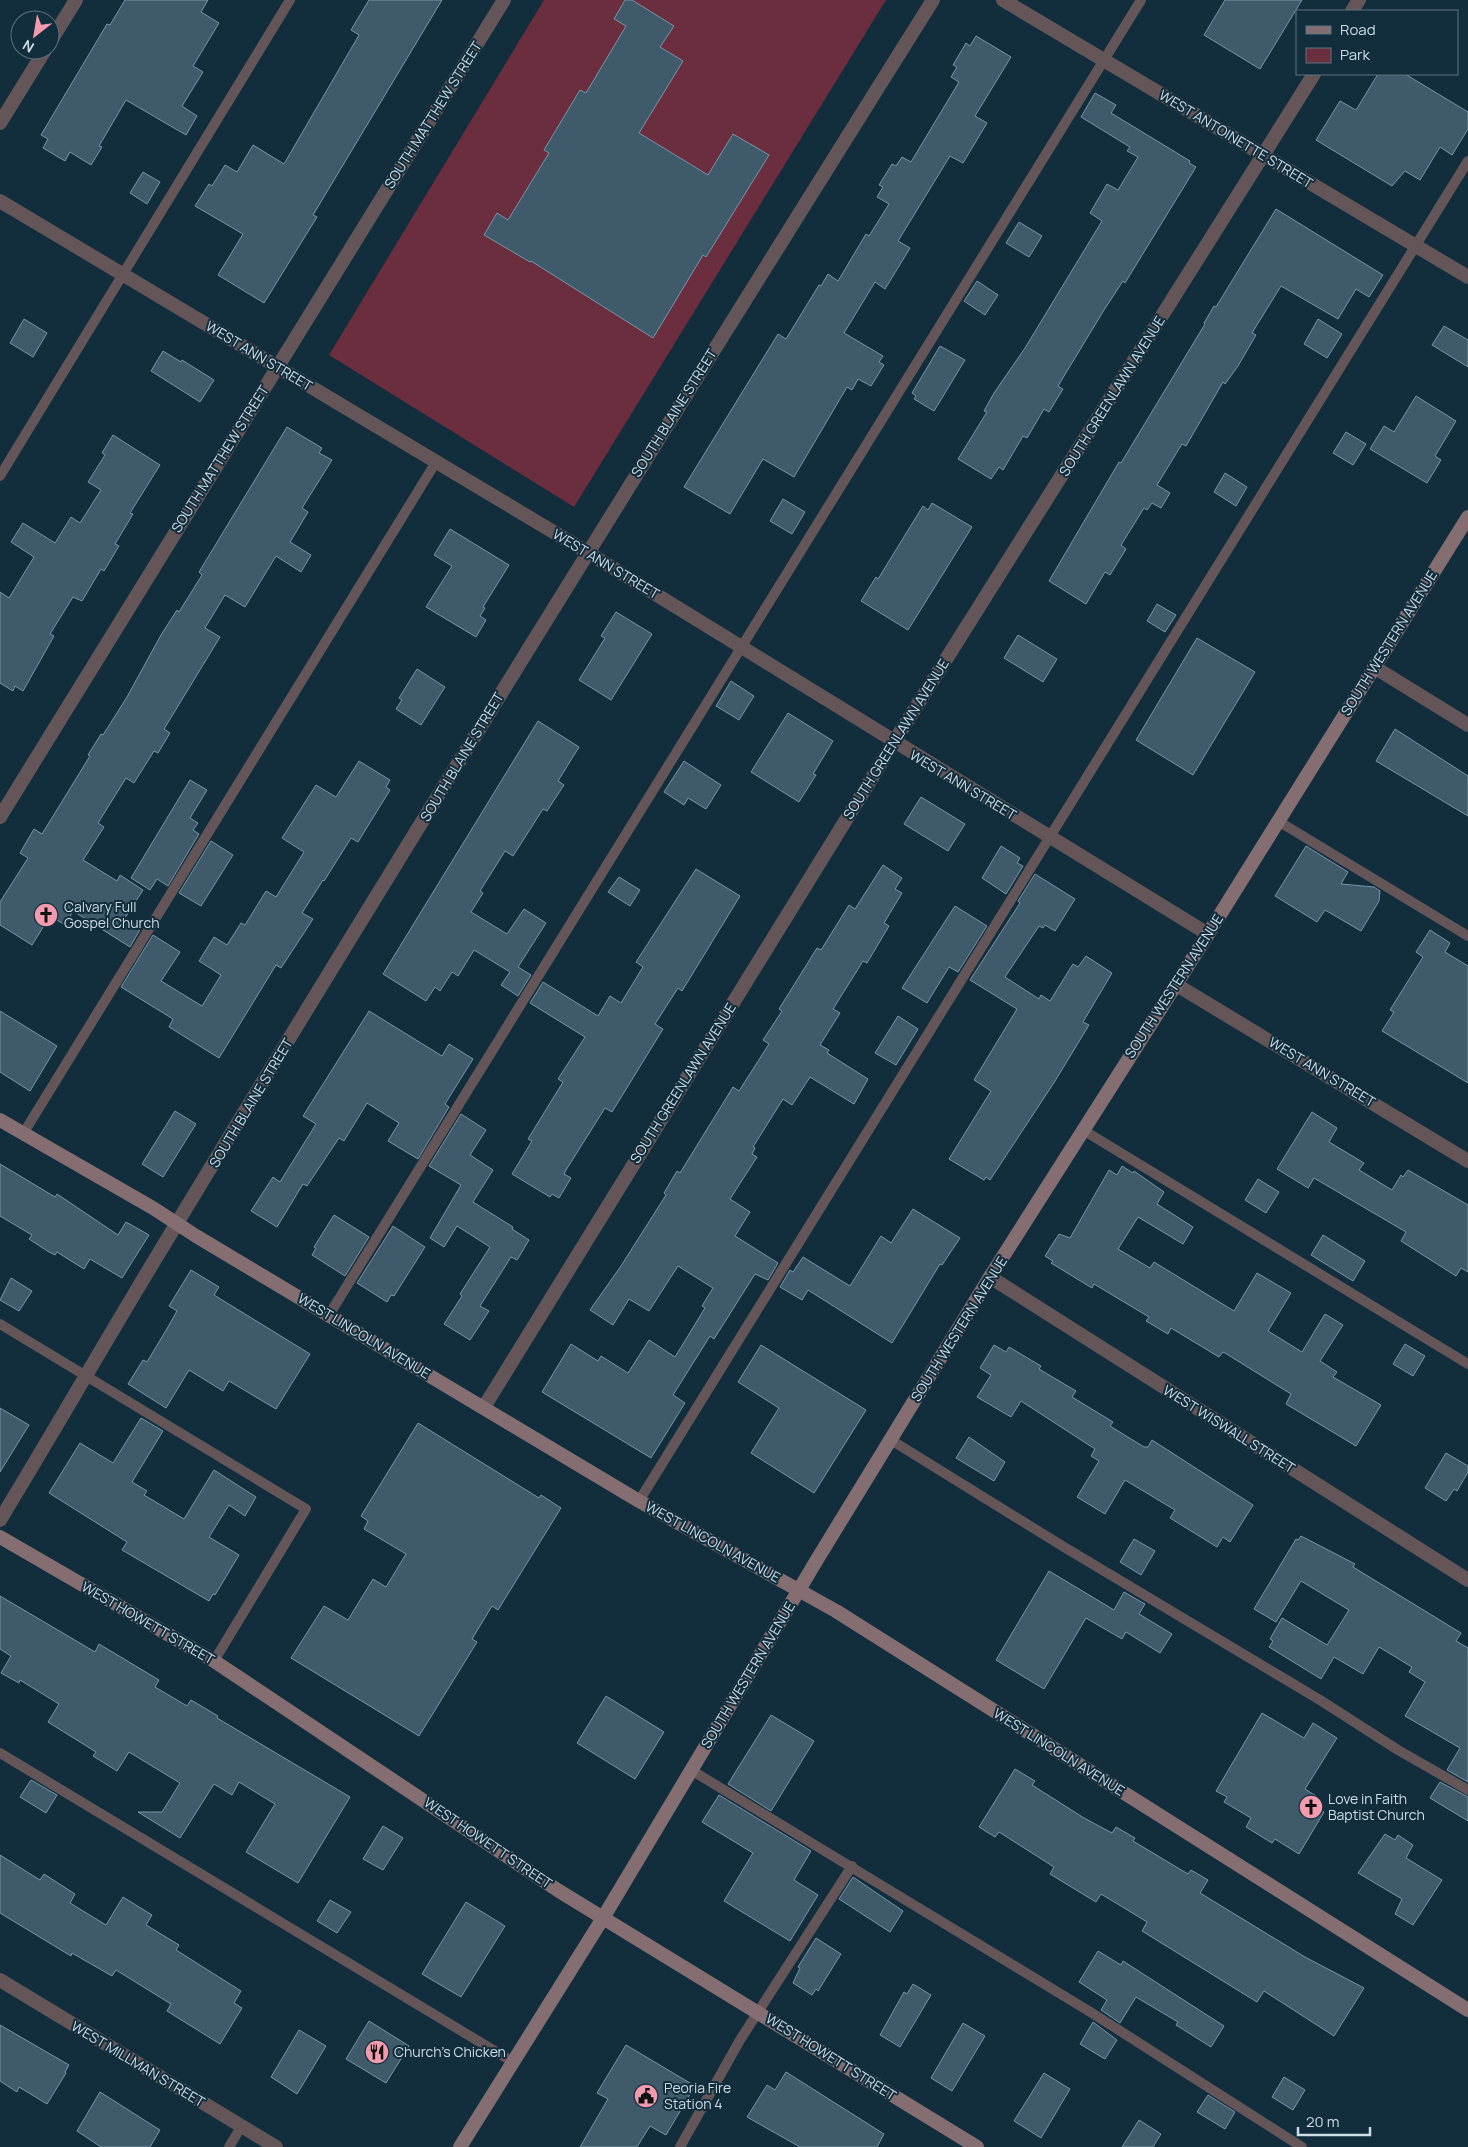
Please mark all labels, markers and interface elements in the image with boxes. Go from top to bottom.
north arrow [10,10,60,60]
legend [1296,10,1458,75]
text: Road [1340,19,1376,40]
text: N [19,36,37,57]
street label: SOUTH MATTHEW STREET [379,37,486,192]
text: Park [1340,44,1370,65]
street label: WEST ANTOINETTE STREET [1156,85,1317,192]
street label: SOUTH GREENLAWN AVENUE [1054,312,1169,480]
street label: WEST ANN STREET [202,316,317,395]
street label: SOUTH BLAINE STREET [626,345,721,480]
street label: SOUTH MATTHEW STREET [166,381,273,536]
street label: WEST ANN STREET [549,524,664,603]
street label: SOUTH WESTERN AVENUE [1336,566,1441,719]
street label: SOUTH GREENLAWN AVENUE [838,655,953,823]
street label: SOUTH BLAINE STREET [415,688,508,825]
street label: WEST ANN STREET [906,745,1021,824]
place label: Calvary Full Gospel Church [64,897,160,932]
church icon: Calvary Full Gospel Church [33,902,59,928]
street label: SOUTH WESTERN AVENUE [1120,910,1227,1061]
street label: SOUTH GREENLAWN AVENUE [625,999,740,1167]
street label: WEST ANN STREET [1265,1032,1380,1111]
street label: SOUTH BLAINE STREET [204,1034,297,1171]
street label: SOUTH WESTERN AVENUE [906,1252,1011,1405]
street label: WEST LINCOLN AVENUE [294,1288,434,1383]
street label: WEST WISWALL STREET [1160,1380,1299,1477]
street label: WEST LINCOLN AVENUE [642,1497,784,1587]
street label: WEST HOWETT STREET [78,1577,219,1669]
street label: SOUTH WESTERN AVENUE [696,1598,799,1752]
street label: WEST LINCOLN AVENUE [990,1703,1129,1800]
place label: Love in Faith Baptist Church [1328,1789,1425,1824]
street label: WEST HOWETT STREET [421,1793,557,1893]
church icon: Love in Faith Baptist Church [1298,1794,1324,1820]
street label: WEST HOWETT STREET [762,2009,901,2105]
street label: WEST MILLMAN STREET [68,2016,209,2111]
restaurant icon: Church's Chicken [364,2039,390,2065]
place label: Church's Chicken [394,2042,506,2061]
place label: Peoria Fire Station 4 [664,2078,731,2113]
public building icon: Peoria Fire Station 4 [633,2083,659,2109]
scale bar [1298,2104,1370,2136]
text: 20 m [1306,2111,1339,2132]

